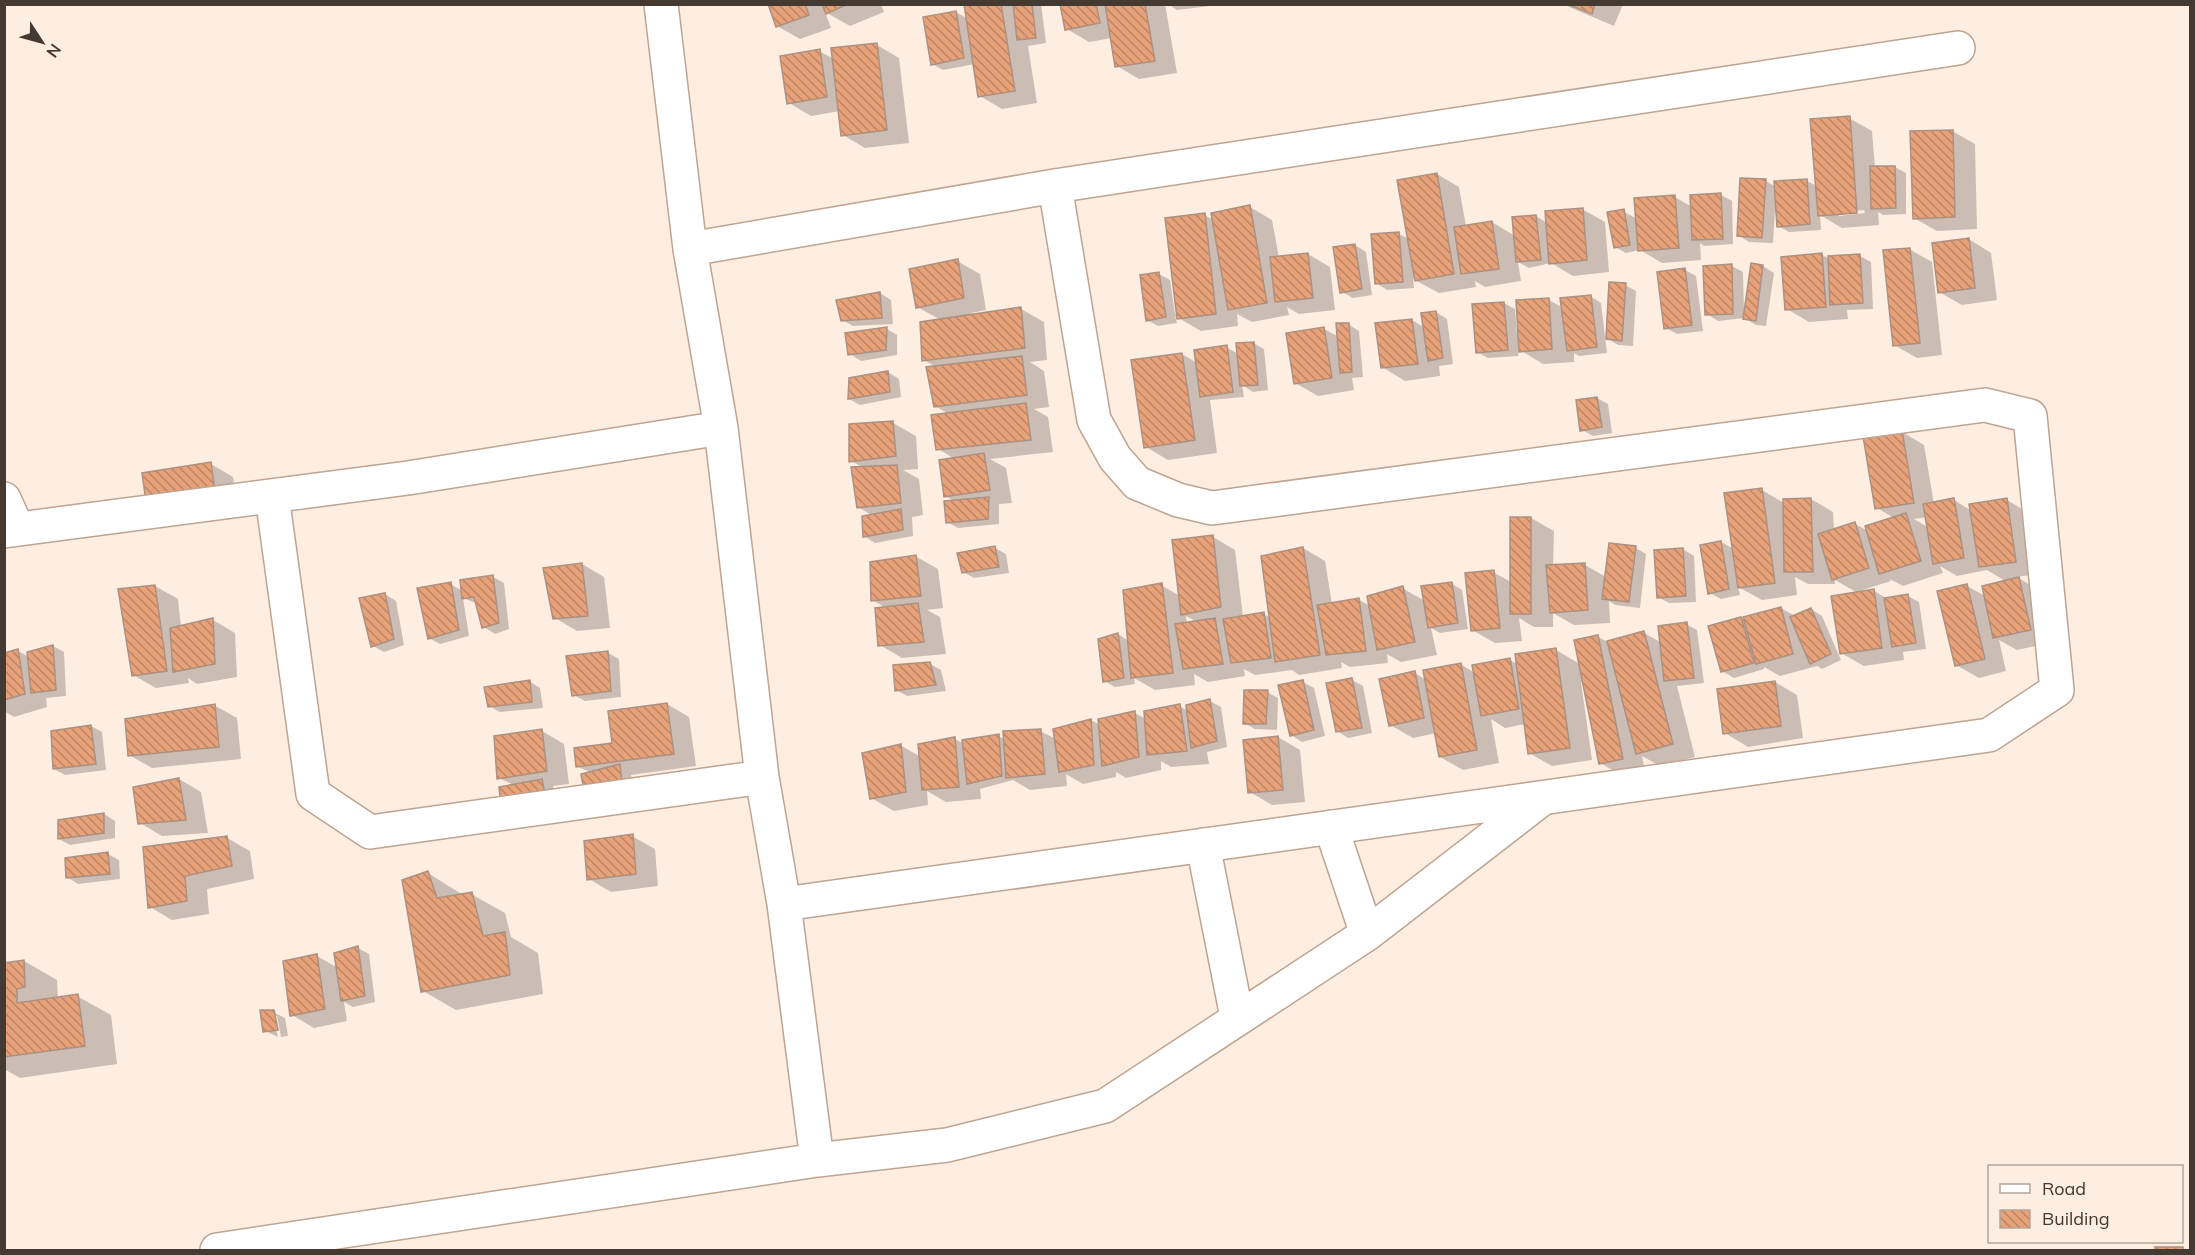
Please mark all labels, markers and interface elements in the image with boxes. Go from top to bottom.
north arrow [12,12,72,72]
text: N [42,40,66,62]
legend [1988,1165,2183,1243]
text: Road [2042,1177,2086,1200]
text: Building [2042,1207,2110,1230]

